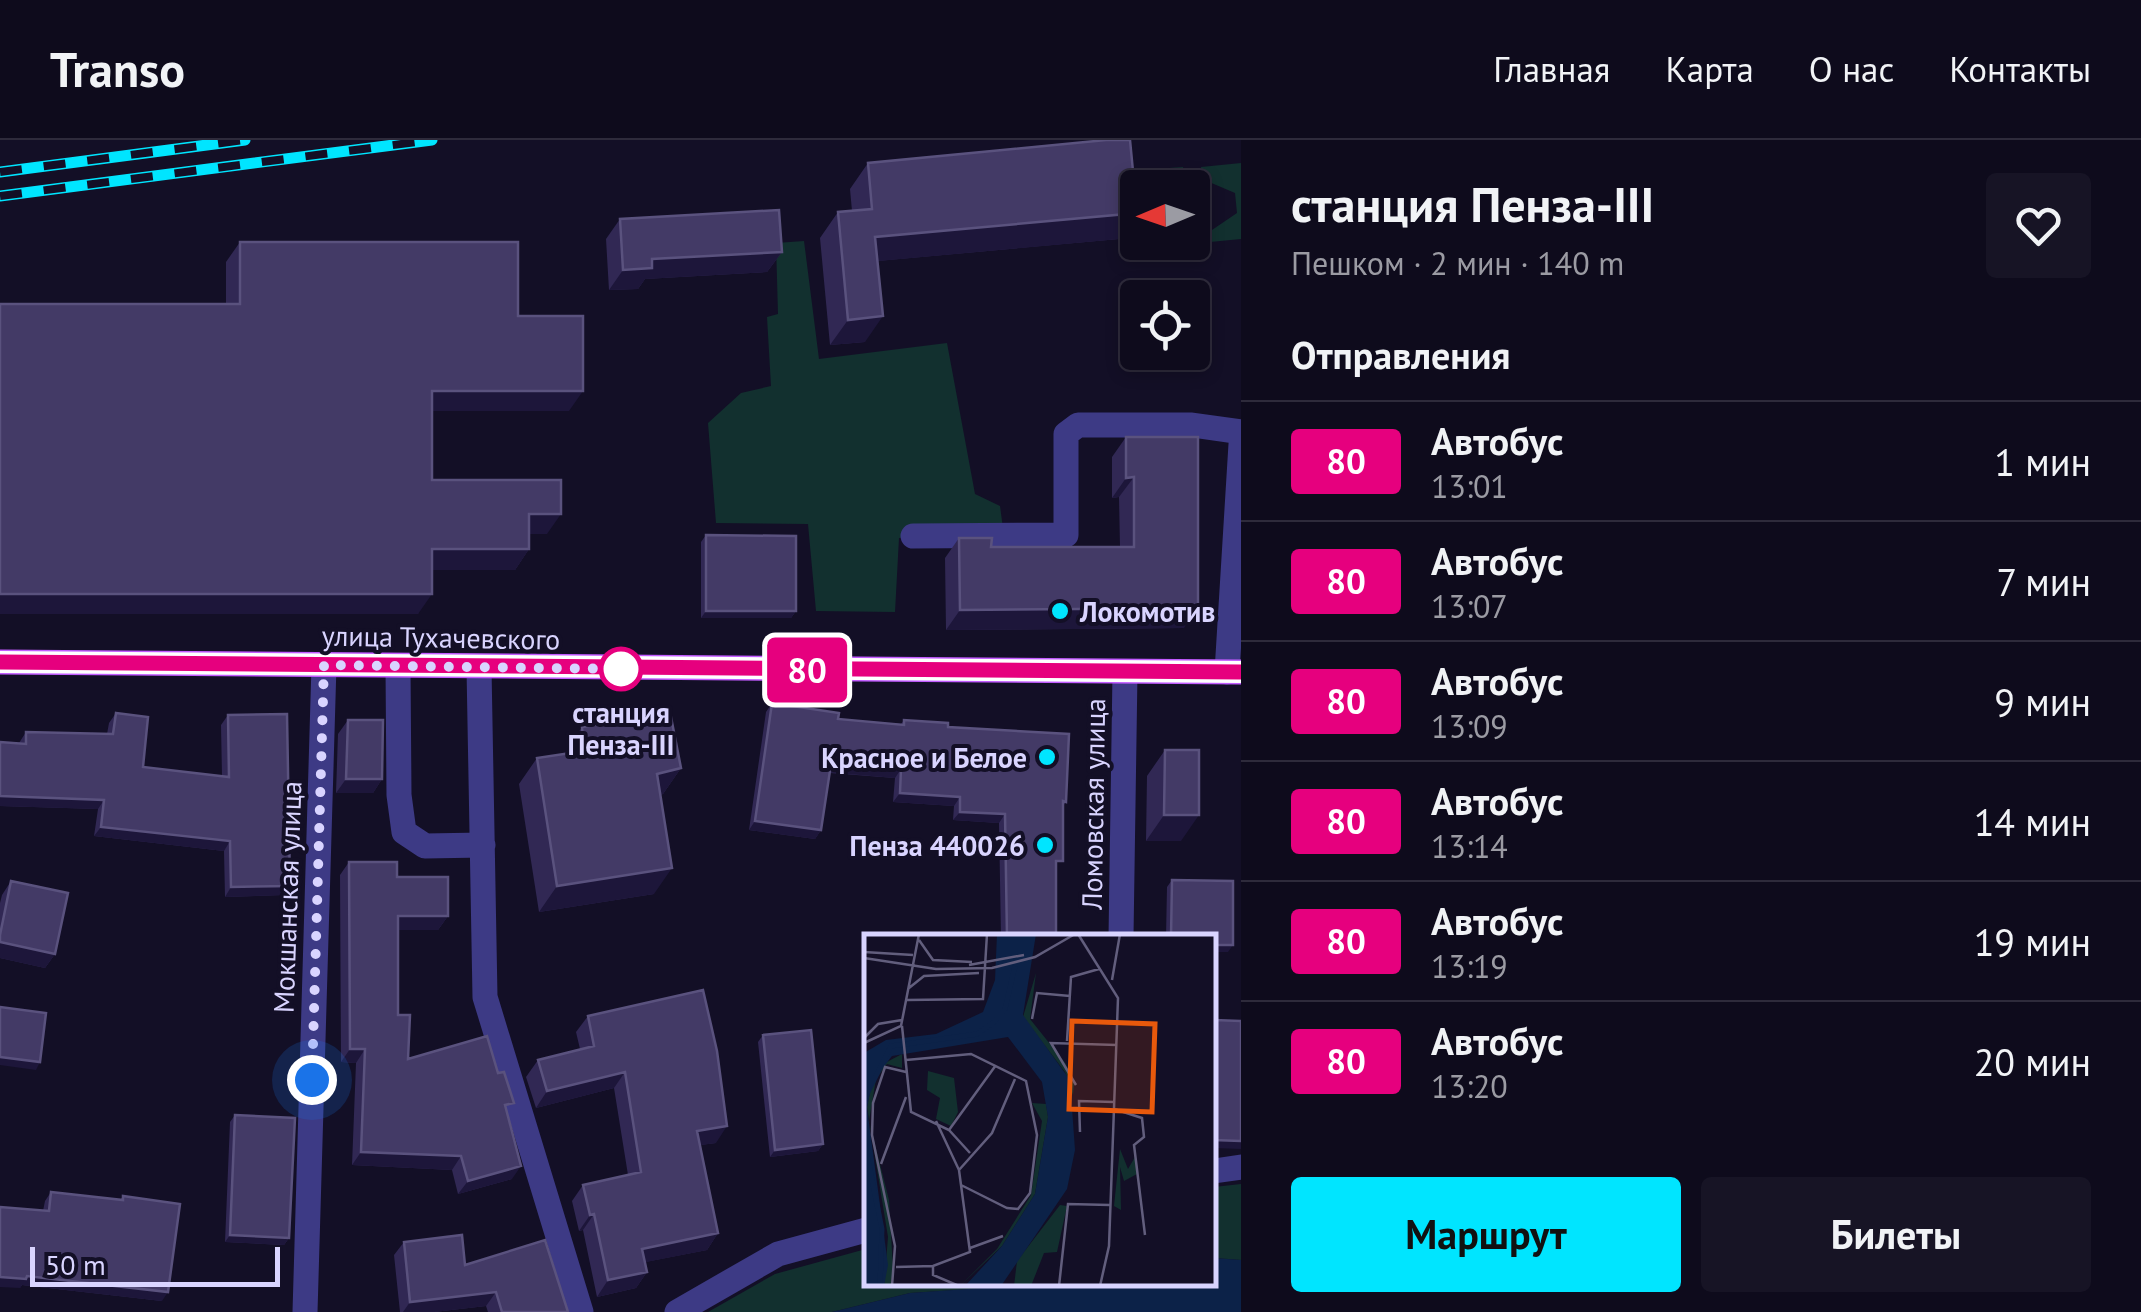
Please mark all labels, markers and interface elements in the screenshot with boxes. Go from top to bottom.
text: Transo [50,38,185,100]
text: Главная [1493,46,1610,92]
text: Карта [1665,46,1754,92]
text: О нас [1809,46,1894,92]
text: Контакты [1949,46,2091,92]
north arrow [1120,170,1210,260]
map controls [1120,170,1210,370]
text: станция Пенза-III [1291,173,1654,235]
button: heart [1986,173,2091,278]
text: Пешком · 2 мин · 140 m [1291,242,1624,284]
button: locate [1120,280,1210,370]
text: Отправления [1291,330,1511,379]
text: Автобус [1431,416,1564,465]
text: 1 мин [1994,437,2091,486]
text: 80 [1326,438,1366,484]
text: 13:01 [1431,465,1508,507]
text: Автобус [1431,536,1564,585]
text: 7 мин [1996,557,2091,606]
text: 80 [1326,558,1366,604]
text: 13:07 [1431,585,1508,627]
place label: Локомотив [1079,593,1215,630]
marker: Локомотив [1049,600,1071,622]
street label: улица Тухачевского [321,616,561,658]
line badge: 80 [762,638,852,702]
text: 80 [787,647,827,693]
marker: станция Пенза-III [600,648,642,690]
text: Автобус [1431,656,1564,705]
text: 9 мин [1994,677,2091,726]
text: 80 [1326,678,1366,724]
place label: станция Пенза-III [567,694,675,763]
street label: Ломовская улица [1073,698,1113,911]
text: 13:09 [1431,705,1508,747]
place label: Красное и Белое [821,739,1027,776]
marker: Красное и Белое [1036,746,1058,768]
text: Автобус [1431,776,1564,825]
street label: Мокшанская улица [264,780,310,1014]
text: 14 мин [1974,797,2091,846]
text: 80 [1326,798,1366,844]
text: 13:14 [1431,825,1508,867]
place label: Пенза 440026 [850,827,1025,864]
marker: Пенза 440026 [1034,834,1056,856]
text: Автобус [1431,896,1564,945]
text: 19 мин [1974,917,2091,966]
text: 80 [1326,918,1366,964]
inset map [864,934,1216,1287]
text: 13:19 [1431,945,1508,987]
text: Автобус [1431,1016,1564,1065]
text: 20 мин [1974,1037,2091,1086]
text: 80 [1326,1038,1366,1084]
your location [287,1055,337,1105]
text: 13:20 [1431,1065,1508,1107]
button: Маршрут [1291,1177,1681,1292]
button: Билеты [1701,1177,2091,1292]
scale bar [30,1242,280,1286]
text: 50 m [45,1246,106,1283]

